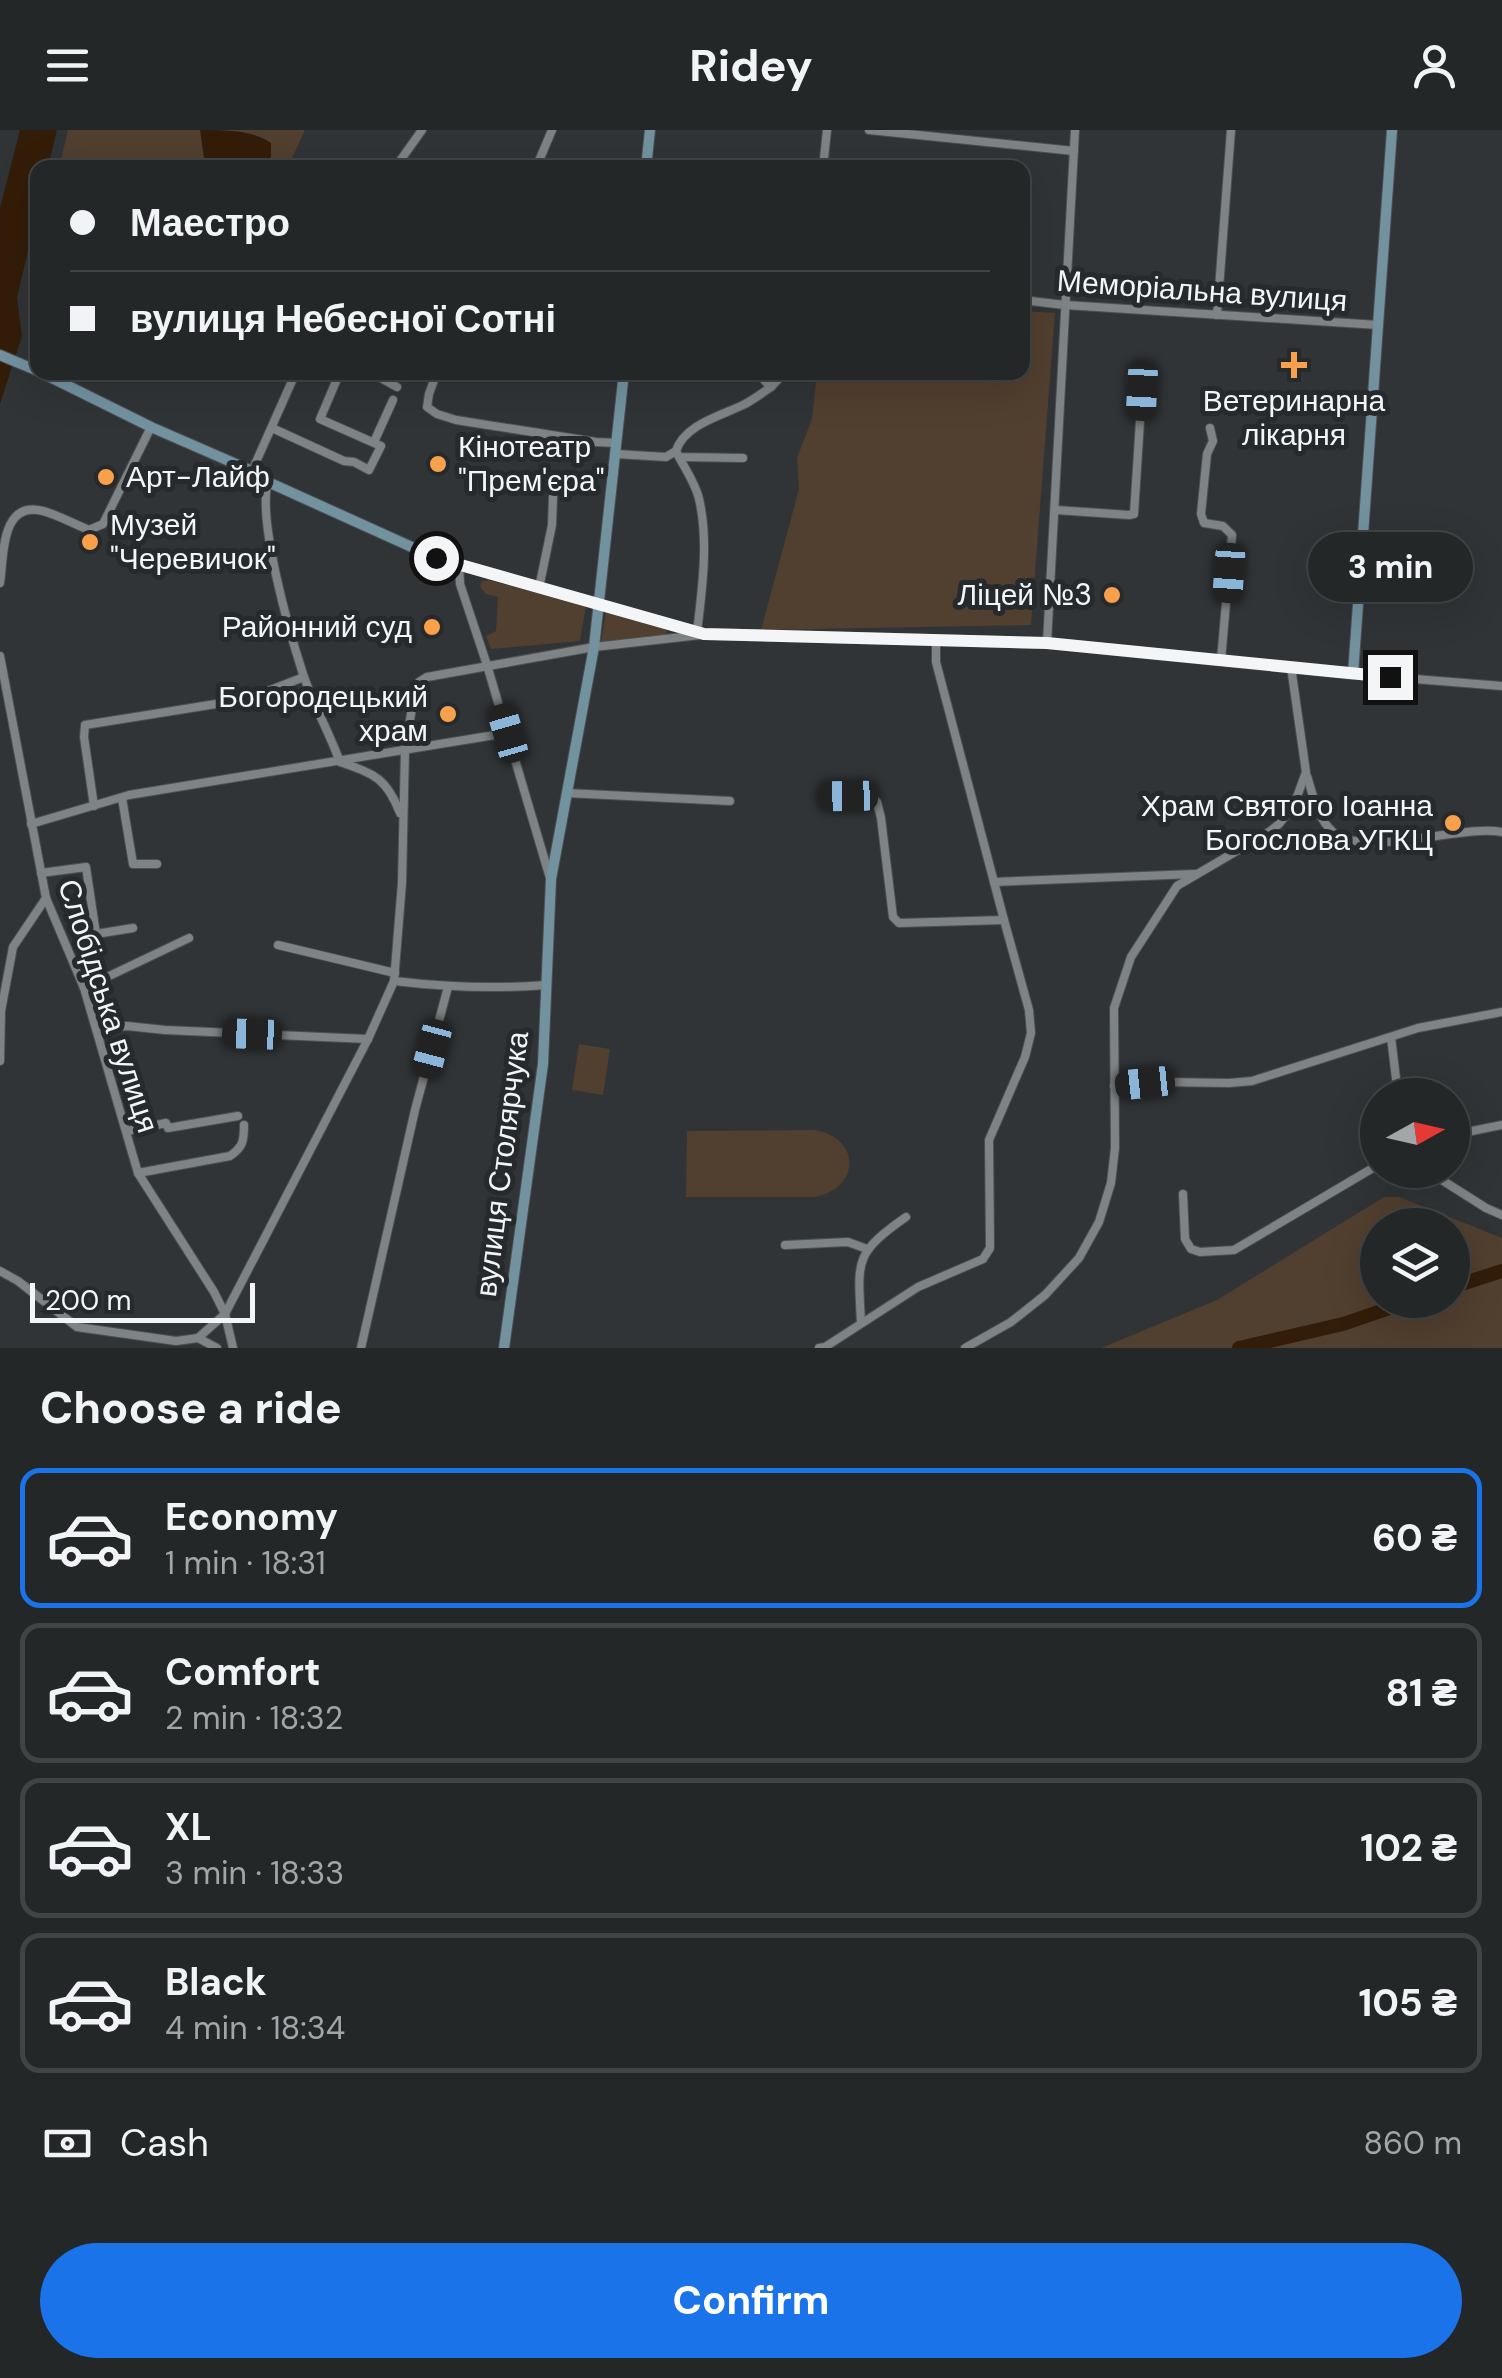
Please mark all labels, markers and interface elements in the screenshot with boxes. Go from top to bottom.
text: Ridey [689,36,813,95]
icon: menu [40,38,95,93]
icon: person [1407,38,1462,93]
text: Маестро [130,198,290,248]
street label: Меморіальна вулиця [1056,261,1349,320]
text: вулиця Небесної Сотні [130,294,556,344]
marker: Ветеринарна лікарня [1281,352,1307,378]
car [1125,360,1159,422]
place label: Ветеринарна лікарня [1203,381,1386,454]
place label: Кінотеатр "Прем'єра" [458,427,604,500]
marker: Кінотеатр "Прем'єра" [427,453,449,475]
place label: Арт-Лайф [126,457,270,496]
marker: Арт-Лайф [95,466,117,488]
place label: Музей "Черевичок" [110,505,276,578]
marker: Музей "Черевичок" [79,531,101,553]
callout: 3 min [1308,532,1472,602]
route start [414,536,459,581]
car [1212,542,1246,604]
text: 3 min [1348,546,1433,588]
place label: Ліцей №3 [957,575,1092,614]
marker: Ліцей №3 [1101,584,1123,606]
place label: Районний суд [222,607,412,646]
marker: Районний суд [421,616,443,638]
route end [1368,655,1413,700]
place label: Богородецький храм [218,677,428,750]
car [485,700,531,766]
marker: Богородецький храм [437,703,459,725]
car [818,780,878,812]
place label: Храм Святого Іоанна Богослова УГКЦ [1141,786,1433,859]
marker: Храм Святого Іоанна Богослова УГКЦ [1442,812,1464,834]
street label: Слобідська вулиця [49,874,168,1137]
car [410,1016,454,1082]
car [221,1018,283,1050]
street label: вулиця Столярчука [466,1029,537,1299]
car [1114,1065,1176,1101]
north arrow [1360,1078,1470,1188]
map controls [1360,1078,1470,1318]
button: layers [1360,1208,1470,1318]
scale bar [30,1278,255,1322]
text: 200 m [45,1282,132,1319]
text: Choose a ride [40,1378,342,1437]
text: Economy [165,1492,338,1542]
icon: car [45,1493,135,1583]
text: 60 ₴ [1372,1513,1457,1563]
text: 1 min · 18:31 [165,1542,326,1584]
text: Comfort [165,1647,321,1697]
icon: car [45,1648,135,1738]
text: 81 ₴ [1386,1668,1457,1718]
text: 2 min · 18:32 [165,1697,343,1739]
text: XL [165,1802,212,1852]
icon: car [45,1803,135,1893]
text: 102 ₴ [1360,1823,1457,1873]
text: 3 min · 18:33 [165,1852,344,1894]
text: Black [165,1957,267,2007]
icon: car [45,1958,135,2048]
text: 105 ₴ [1359,1978,1457,2028]
text: 4 min · 18:34 [165,2007,345,2049]
icon: cash [40,2116,95,2171]
text: Cash [120,2118,209,2168]
text: 860 m [1364,2122,1462,2164]
button: Confirm [40,2243,1462,2358]

